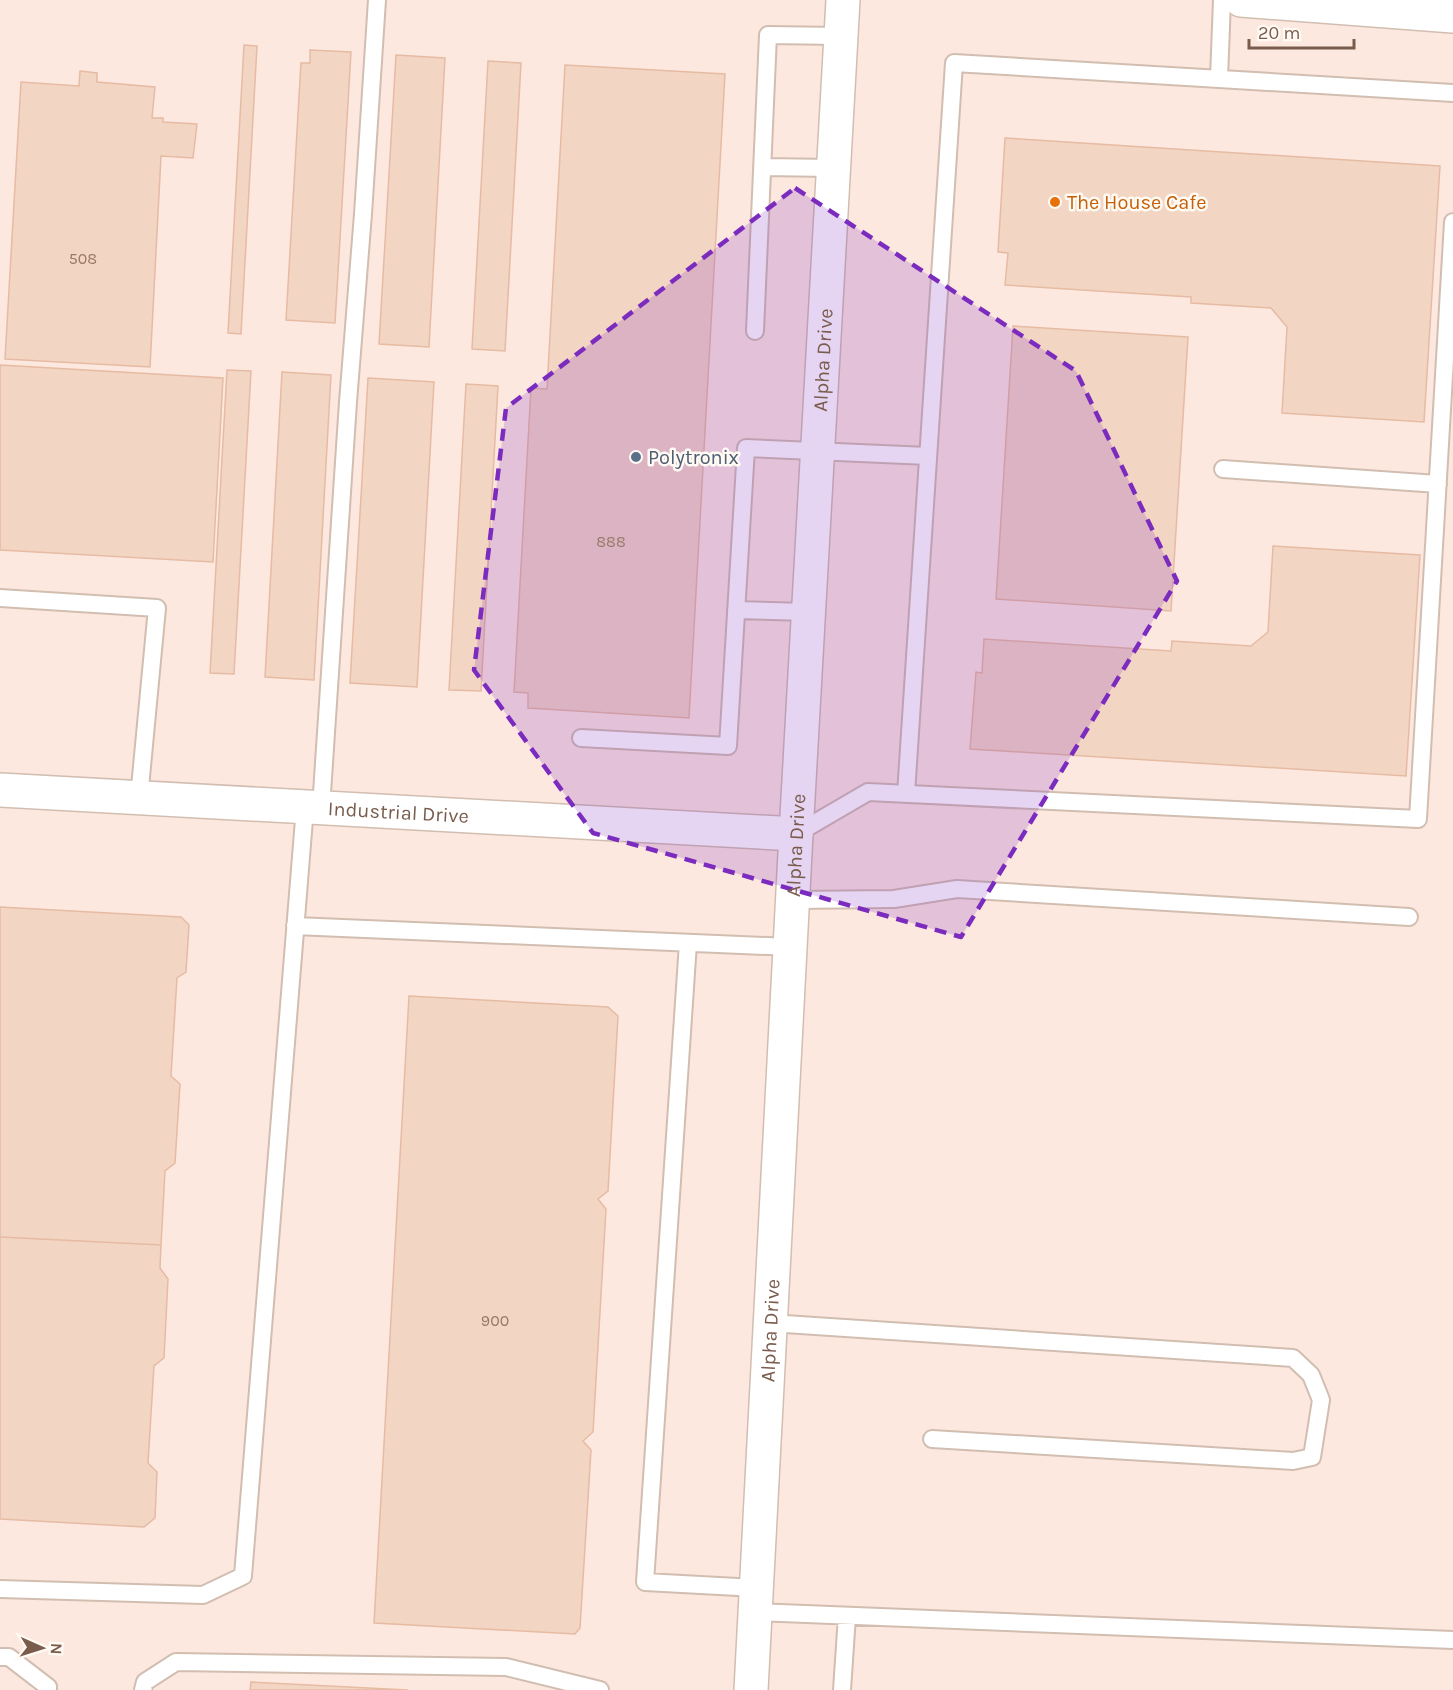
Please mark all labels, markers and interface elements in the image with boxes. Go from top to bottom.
scale bar [1249,12,1354,50]
text: 20 m [1258,22,1300,44]
place label: The House Cafe [1067,191,1206,214]
marker: The House Cafe [1048,195,1062,209]
house number: 508 [69,249,97,268]
street label: Alpha Drive [808,308,837,412]
place label: Polytronix [648,446,739,469]
marker: Polytronix [629,450,643,464]
house number: 888 [596,532,626,551]
street label: Alpha Drive [781,793,810,897]
street label: Industrial Drive [327,797,469,827]
street label: Alpha Drive [756,1278,784,1383]
house number: 900 [481,1311,509,1330]
north arrow [12,1618,72,1678]
text: N [47,1643,66,1655]

